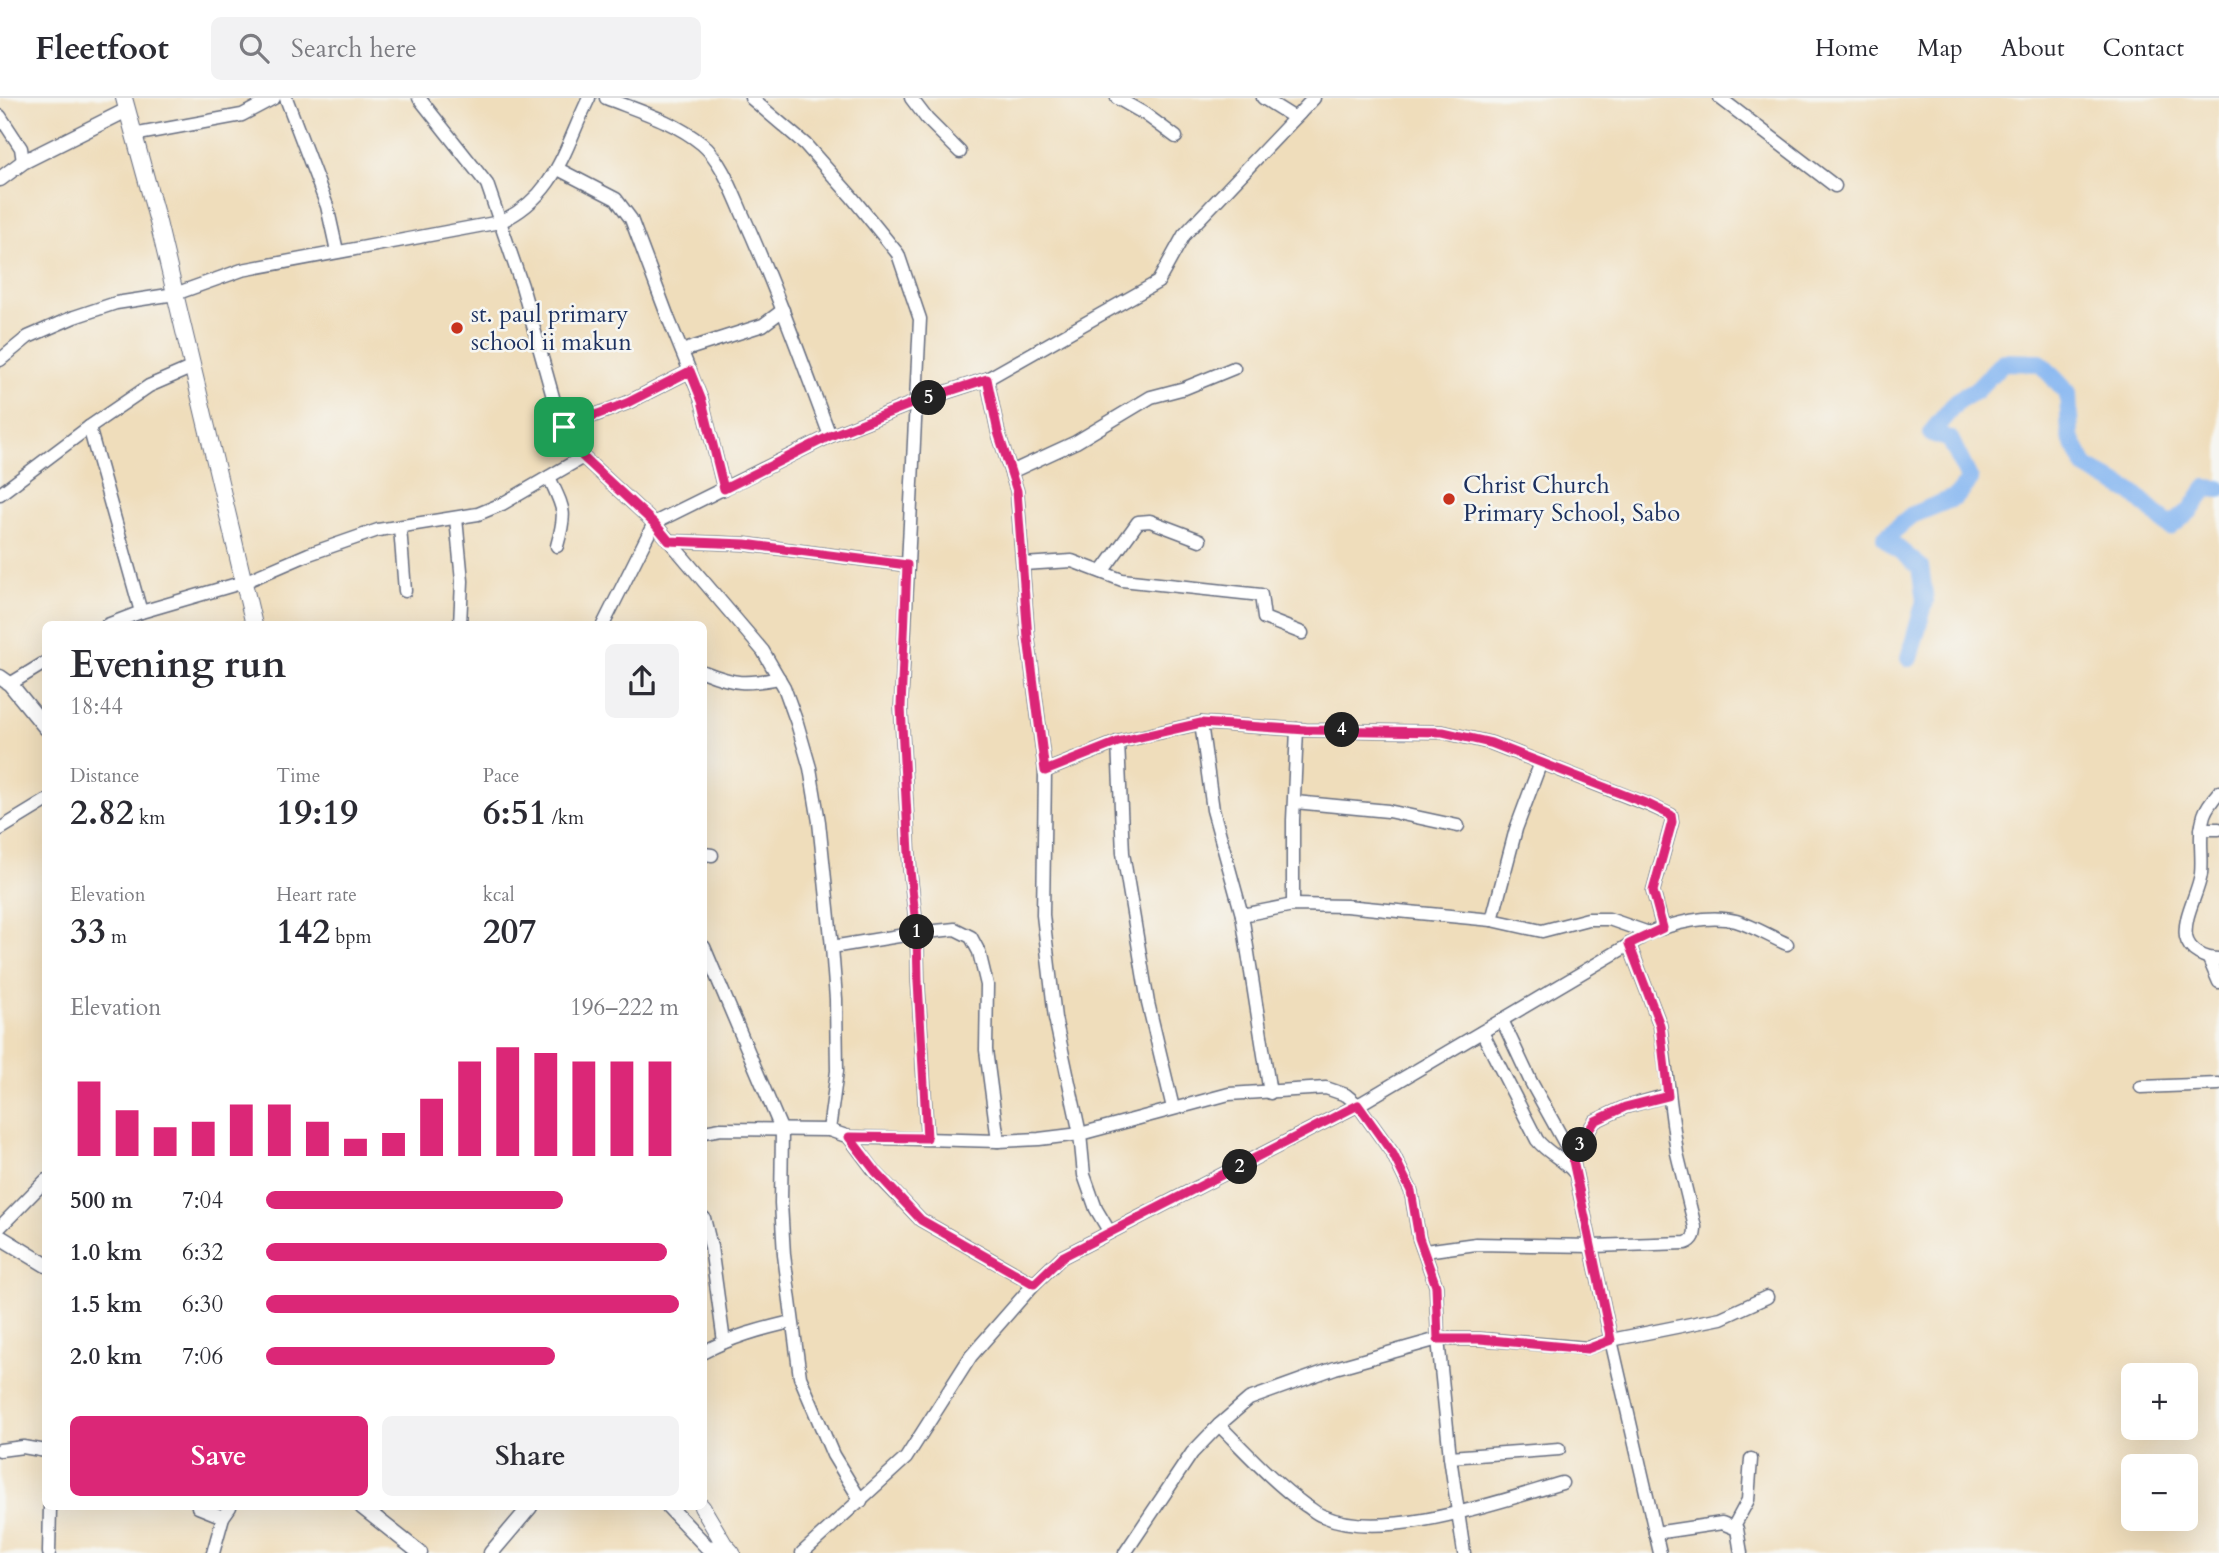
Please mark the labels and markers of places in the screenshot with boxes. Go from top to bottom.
place label: st. paul primary school ii makun [471,298,632,359]
marker: st. paul primary school ii makun [449,320,465,336]
pin: 5 [912,380,946,416]
pin [534,397,594,457]
place label: Christ Church Primary School, Sabo [1463,469,1680,530]
marker: Christ Church Primary School, Sabo [1441,491,1457,507]
pin: 4 [1324,712,1360,748]
pin: 1 [900,914,934,950]
pin: 3 [1562,1128,1598,1162]
pin: 2 [1222,1150,1258,1184]

